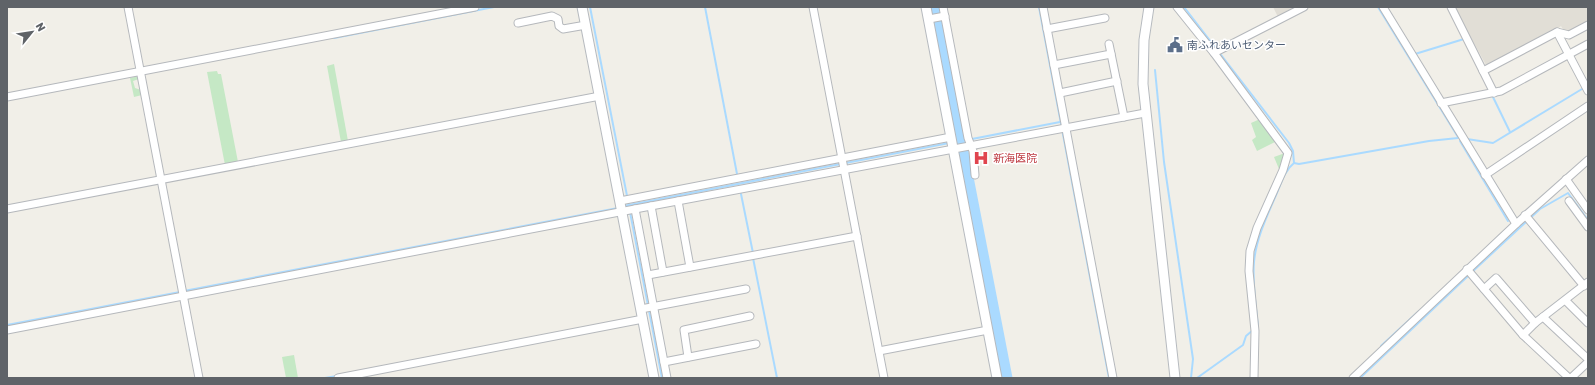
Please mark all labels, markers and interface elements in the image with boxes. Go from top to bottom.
north arrow [12,12,52,52]
text: N [33,21,48,34]
public building icon: 南ふれあいセンター [1166,36,1184,54]
place label: 南ふれあいセンター [1187,39,1286,52]
hospital icon: 新海医院 [972,149,990,167]
place label: 新海医院 [993,152,1037,165]

